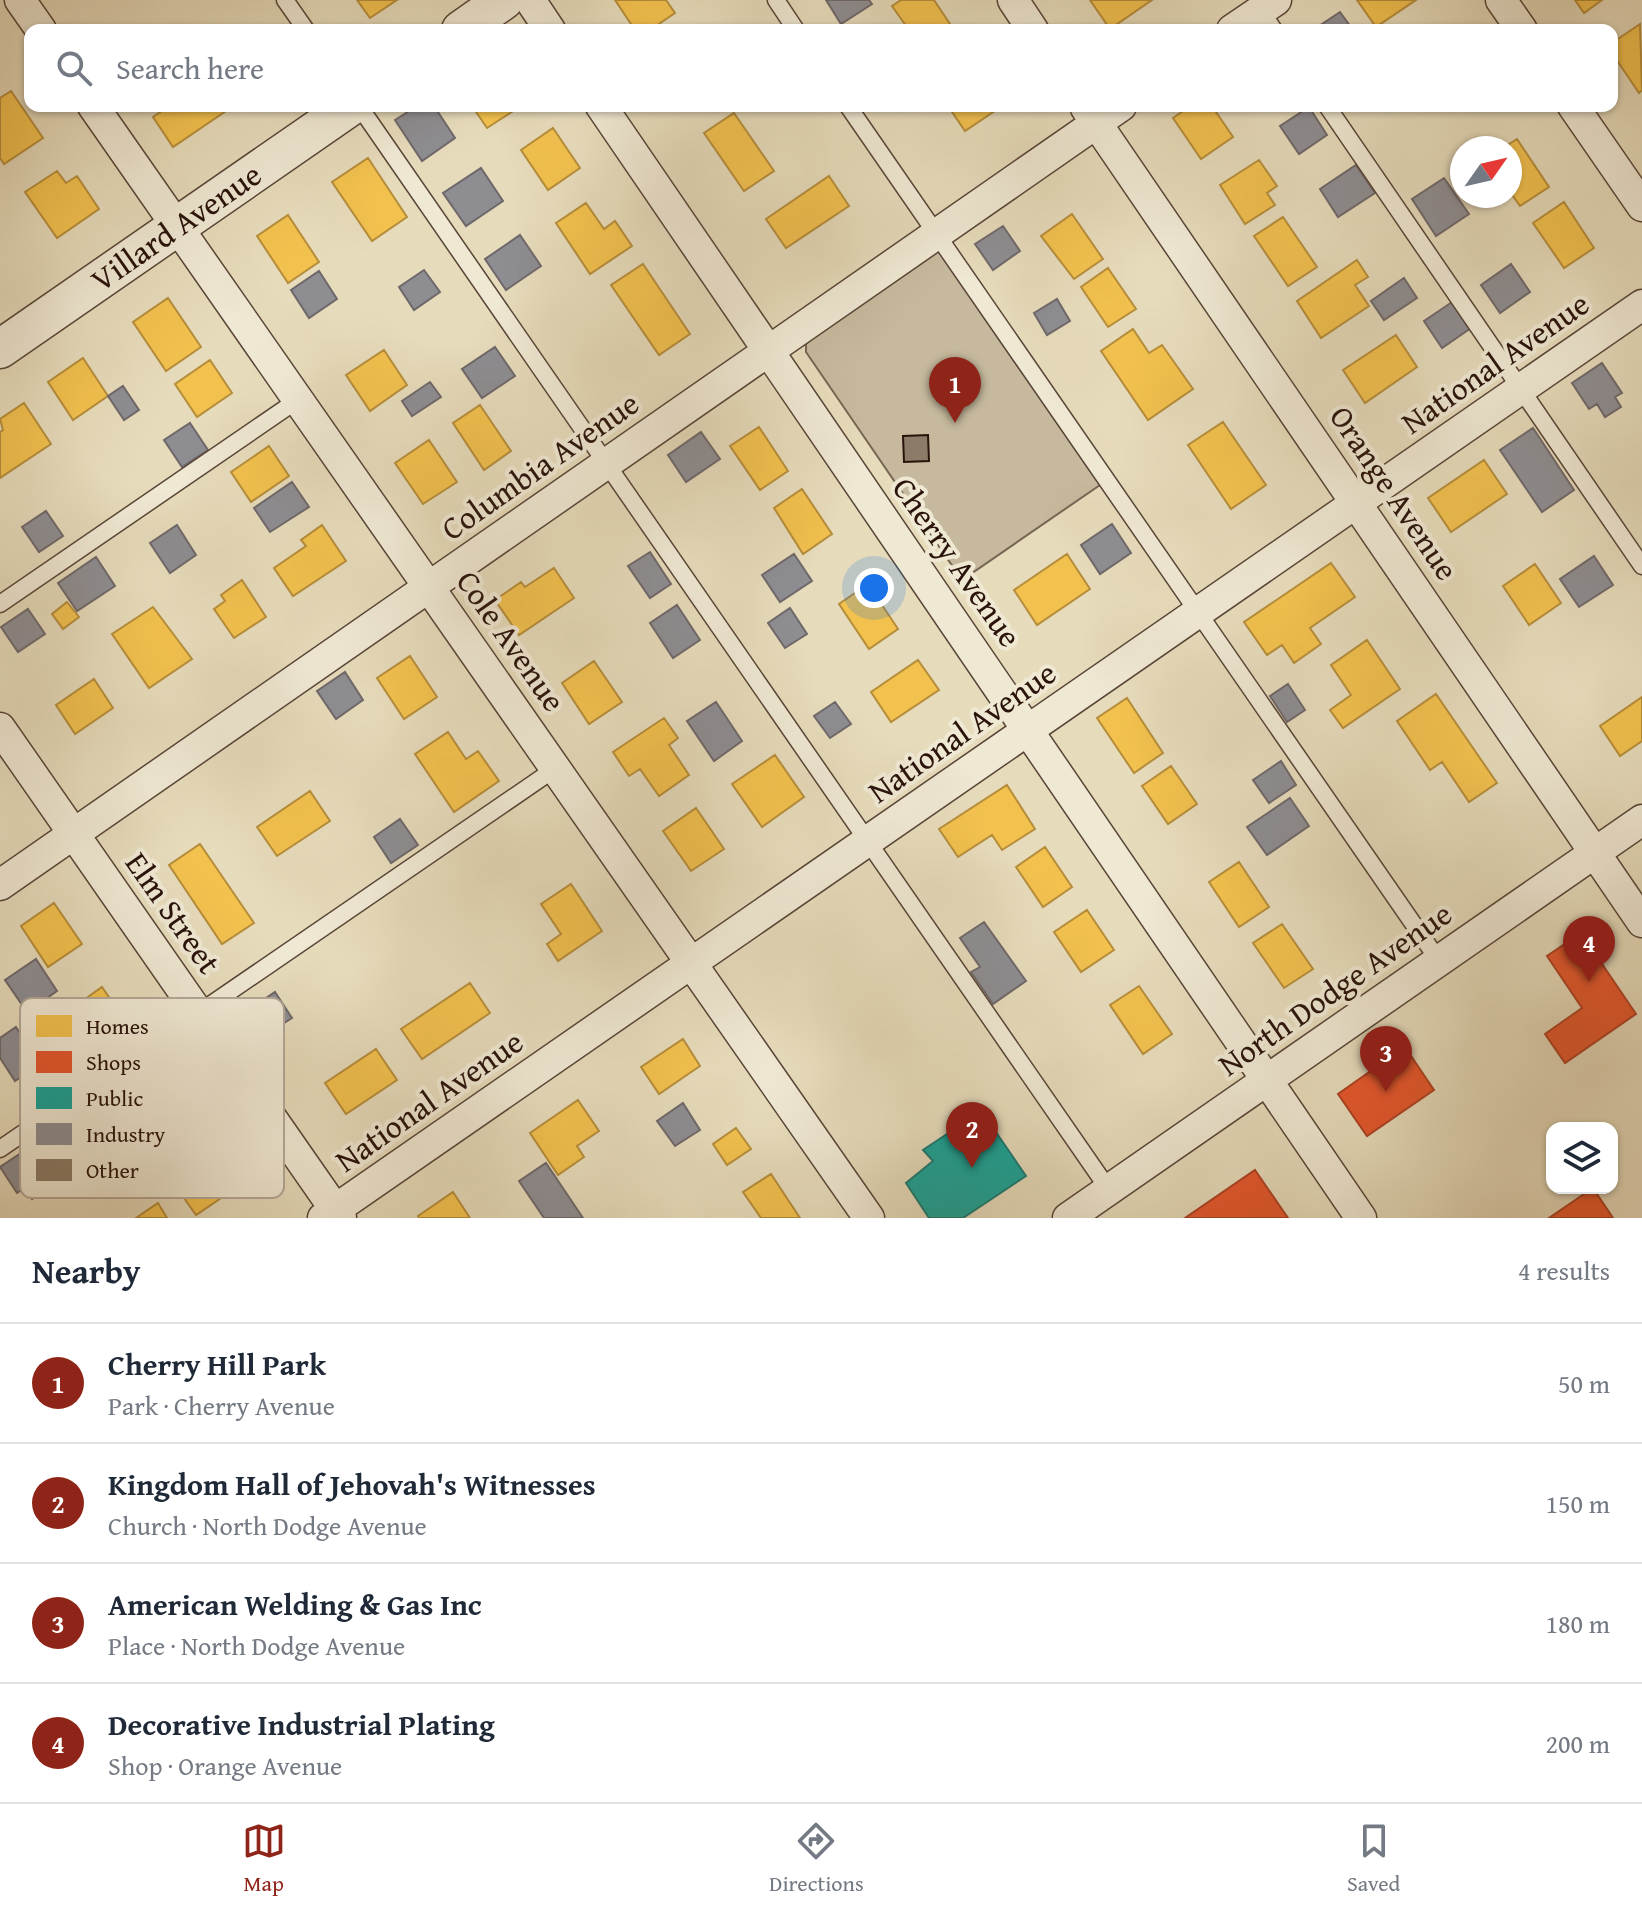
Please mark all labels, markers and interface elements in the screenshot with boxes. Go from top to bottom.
search box [24,24,1618,112]
icon: search [52,46,96,90]
text: Search here [116,46,264,90]
north arrow [1450,136,1522,208]
street label: Villard Avenue [81,151,271,303]
street label: National Avenue [1391,280,1598,445]
pin: 1 [929,357,981,423]
street label: Columbia Avenue [431,380,648,551]
street label: Orange Avenue [1319,396,1470,589]
street label: Cherry Avenue [881,467,1033,656]
street label: Cole Avenue [445,560,577,721]
your location [854,568,894,608]
street label: National Avenue [858,649,1065,814]
street label: Elm Street [114,842,233,983]
street label: North Dodge Avenue [1208,890,1461,1087]
pin: 4 [1563,916,1615,982]
legend [20,998,284,1198]
text: Homes [86,1010,149,1042]
street label: National Avenue [325,1018,532,1183]
pin: 3 [1360,1026,1412,1092]
text: Shops [86,1046,141,1078]
text: Public [86,1082,143,1114]
pin: 2 [946,1102,998,1168]
text: Industry [86,1118,165,1150]
map controls [1546,1122,1618,1194]
button: layers [1546,1122,1618,1194]
text: Other [86,1154,139,1186]
text: Nearby [32,1246,141,1295]
text: 4 results [1518,1251,1610,1290]
text: Cherry Hill Park [108,1342,326,1386]
text: 1 [51,1364,65,1403]
text: 50 m [1558,1364,1610,1403]
text: Park · Cherry Avenue [108,1386,335,1425]
text: Kingdom Hall of Jehovah's Witnesses [108,1462,596,1506]
text: 2 [51,1484,65,1523]
text: 150 m [1545,1484,1610,1523]
text: Church · North Dodge Avenue [108,1506,427,1545]
text: American Welding & Gas Inc [108,1582,482,1626]
text: 3 [51,1604,65,1643]
text: 180 m [1545,1604,1610,1643]
text: Place · North Dodge Avenue [108,1626,405,1665]
text: Decorative Industrial Plating [108,1702,495,1746]
text: 4 [51,1724,65,1763]
text: 200 m [1545,1724,1610,1763]
text: Shop · Orange Avenue [108,1746,342,1785]
tab: Map [242,1819,286,1899]
tab: Directions [769,1819,864,1899]
tab: Saved [1347,1819,1400,1899]

